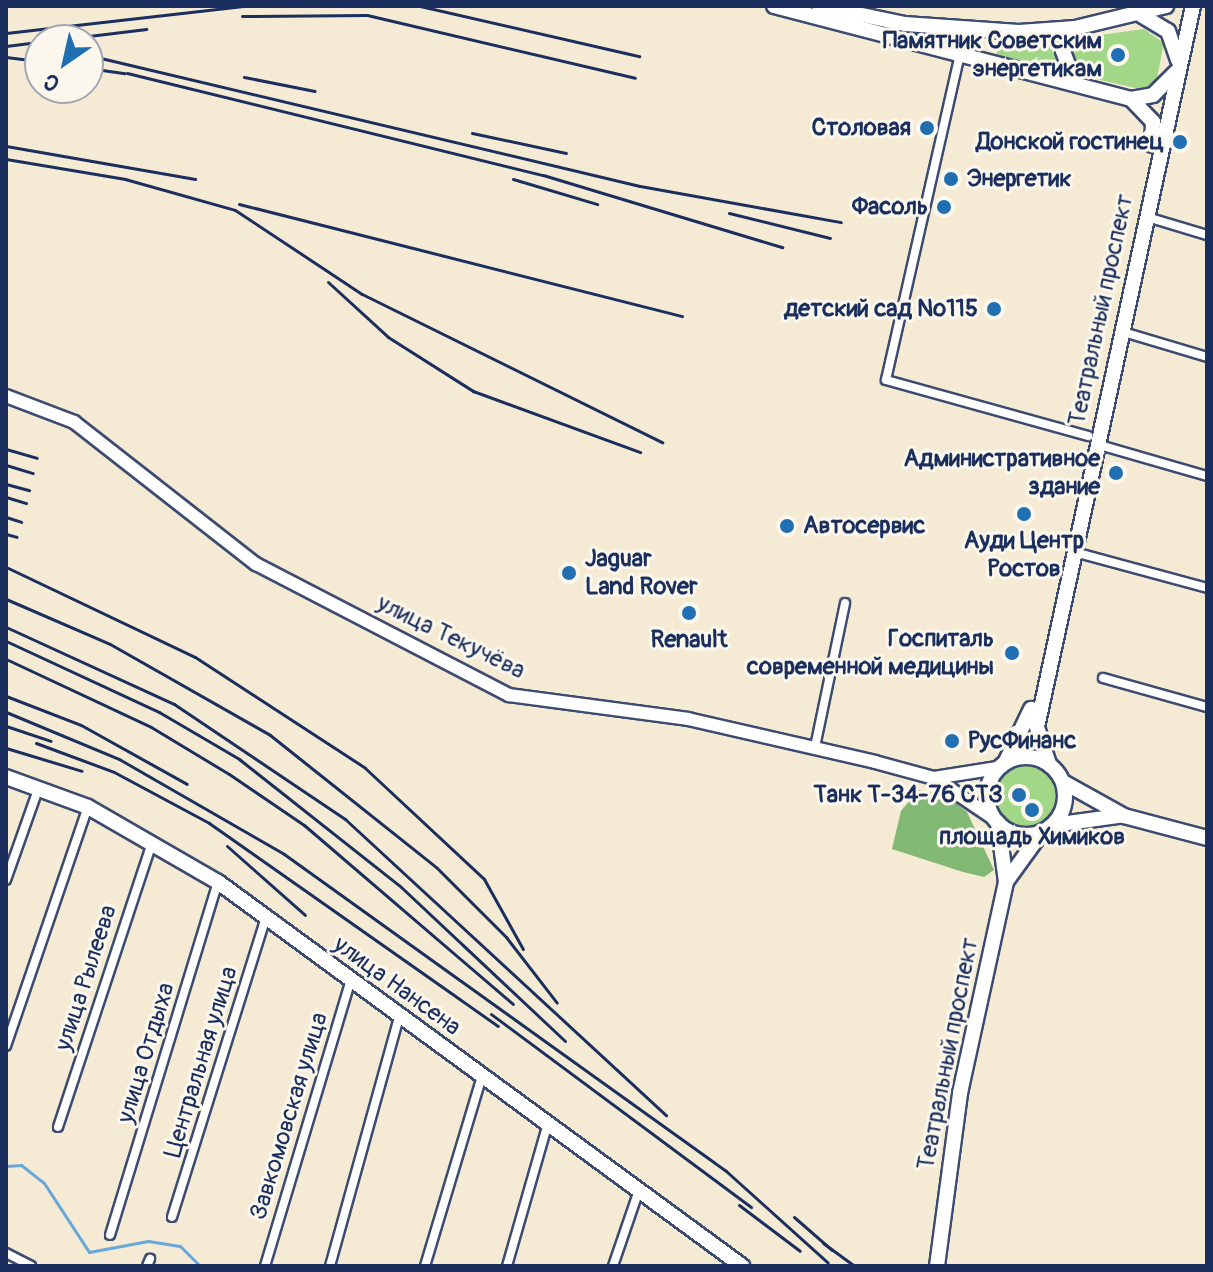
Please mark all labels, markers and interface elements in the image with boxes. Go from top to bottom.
north arrow [24,24,104,104]
place label: Памятник Советским энергетикам [883,27,1102,83]
marker: Памятник Советским энергетикам [1109,46,1127,64]
text: С [38,67,65,98]
place label: Столовая [812,114,911,142]
marker: Столовая [918,119,936,137]
place label: Донской гостинец [976,128,1164,156]
marker: Донской гостинец [1171,133,1189,151]
place label: Энергетик [967,165,1072,193]
marker: Энергетик [942,170,960,188]
street label: Театральный проспект [1062,192,1140,428]
place label: Фасоль [852,193,928,221]
marker: Фасоль [935,198,953,216]
place label: детский сад №115 [784,295,978,323]
marker: детский сад №115 [985,300,1003,318]
place label: Административное здание [903,445,1100,501]
marker: Административное здание [1107,464,1125,482]
marker: Ауди Центр Ростов [1015,505,1033,523]
place label: Автосервис [803,512,925,540]
marker: Автосервис [778,517,796,535]
place label: Ауди Центр Ростов [964,527,1084,583]
place label: Jaguar Land Rover [585,545,698,601]
marker: Jaguar Land Rover [560,564,578,582]
street label: улица Текучёва [372,589,530,685]
marker: Renault [680,604,698,622]
place label: Госпиталь современной медицины [747,625,994,681]
place label: Renault [651,626,727,654]
marker: Госпиталь современной медицины [1001,642,1023,664]
place label: РусФинанс [968,727,1076,755]
marker: РусФинанс [943,732,961,750]
place label: Танк Т-34-76 СТЗ [813,781,1003,809]
marker: Танк Т-34-76 СТЗ [1010,786,1028,804]
marker: площадь Химиков [1023,801,1041,819]
place label: площадь Химиков [939,823,1125,851]
street label: улица Рылеева [49,901,123,1055]
street label: улица Нансена [328,930,466,1042]
street label: Театральный проспект [911,936,985,1172]
street label: Центральная улица [158,963,244,1161]
street label: улица Отдыха [111,979,181,1127]
street label: Завкомовская улица [244,1009,334,1223]

